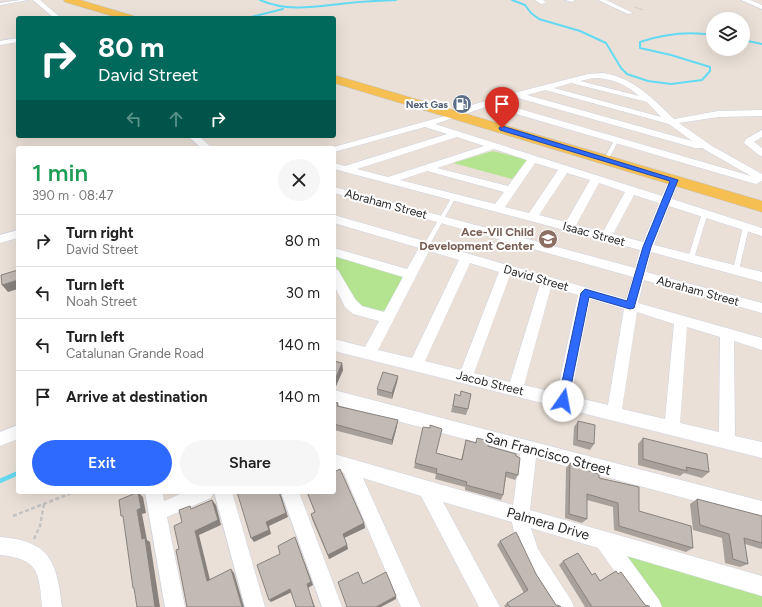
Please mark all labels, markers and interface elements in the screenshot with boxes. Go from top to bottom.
map controls [706,12,750,56]
button: layers [706,12,750,56]
text: 80 m [98,30,164,64]
icon: right [32,32,84,84]
text: David Street [98,64,198,86]
pin [485,87,519,128]
fuel station icon: Next Gas [451,93,473,115]
icon: arrive [491,93,513,115]
place label: Next Gas [406,98,448,111]
icon: left [123,108,145,130]
icon: ahead [165,108,187,130]
icon: right [207,108,229,130]
text: 1 min [32,158,88,187]
button: close [278,159,320,201]
street label: Abraham Street [343,186,429,222]
text: 390 m · 08:47 [32,188,113,203]
street label: Isaac Street [561,219,627,249]
text: Turn right [66,224,134,242]
place label: Ace-Vil Child Development Center [419,225,534,253]
school or university icon: Ace-Vil Child Development Center [537,228,559,250]
icon: right [32,230,54,252]
text: 80 m [285,232,320,250]
text: David Street [66,242,138,257]
street label: David Street [502,262,571,294]
street label: Abraham Street [655,273,741,309]
text: Turn left [66,276,124,294]
icon: left [32,282,54,304]
text: 30 m [286,284,320,302]
text: Noah Street [66,294,137,309]
text: Turn left [66,328,124,346]
icon: left [32,334,54,356]
text: 140 m [278,336,320,354]
text: Catalunan Grande Road [66,346,204,361]
street label: Jacob Street [455,368,526,398]
position arrow [542,380,584,422]
icon: arrive [32,386,54,408]
text: Arrive at destination [66,388,207,406]
text: 140 m [278,388,320,406]
street label: San Francisco Street [483,429,613,479]
button: Exit [32,440,172,486]
button: Share [180,440,320,486]
street label: Palmera Drive [505,504,592,544]

